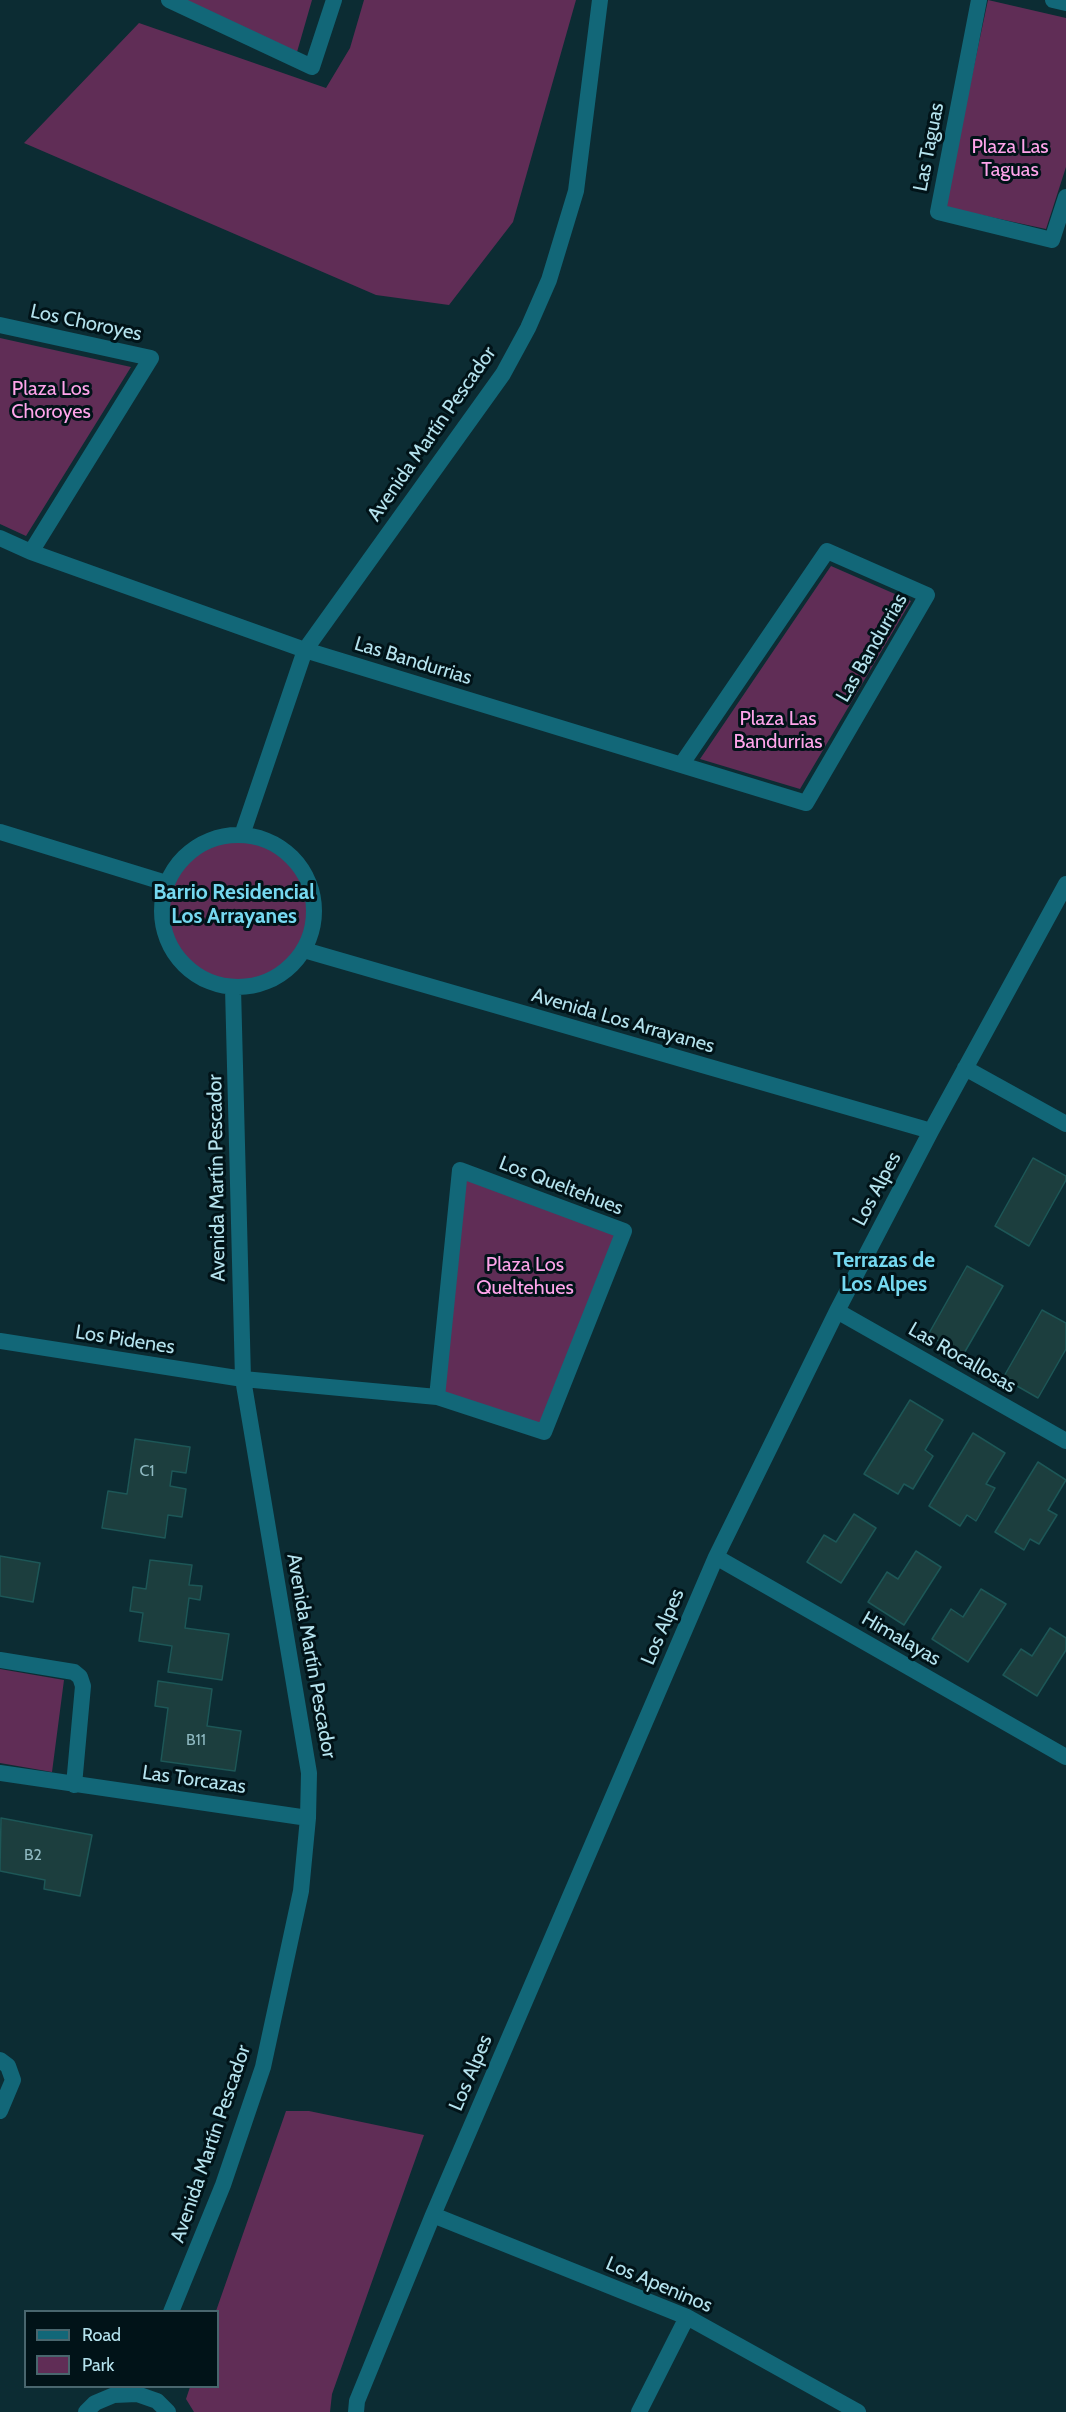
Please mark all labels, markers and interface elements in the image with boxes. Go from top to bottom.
street label: Las Taguas [909,101,949,193]
park label: Plaza Las Taguas [971,135,1049,182]
street label: Los Choroyes [28,300,144,346]
street label: Avenida Martín Pescador [363,342,501,526]
park label: Plaza Los Choroyes [11,377,91,424]
street label: Las Bandurrias [831,589,913,707]
street label: Las Bandurrias [351,632,475,690]
park label: Plaza Las Bandurrias [733,707,823,754]
district label: Barrio Residencial Los Arrayanes [153,880,315,930]
street label: Avenida Los Arrayanes [529,983,717,1059]
street label: Avenida Martín Pescador [203,1074,231,1282]
street label: Los Alpes [848,1148,906,1230]
street label: Los Queltehues [496,1151,626,1221]
district label: Terrazas de Los Alpes [833,1248,935,1298]
park label: Plaza Los Queltehues [476,1253,574,1300]
street label: Las Rocallosas [904,1318,1020,1398]
street label: Los Pidenes [74,1320,176,1360]
house number: C1 [139,1461,155,1481]
street label: Avenida Martín Pescador [281,1552,341,1760]
street label: Los Alpes [636,1585,690,1669]
street label: Himalayas [857,1607,945,1671]
house number: B11 [186,1730,206,1750]
street label: Las Torcazas [141,1761,247,1799]
house number: B2 [24,1845,42,1865]
street label: Los Alpes [444,2031,498,2115]
street label: Avenida Martín Pescador [166,2042,256,2246]
street label: Los Apeninos [602,2252,716,2318]
legend [24,2310,219,2388]
text: Road [82,2324,121,2346]
text: Park [82,2354,114,2376]

